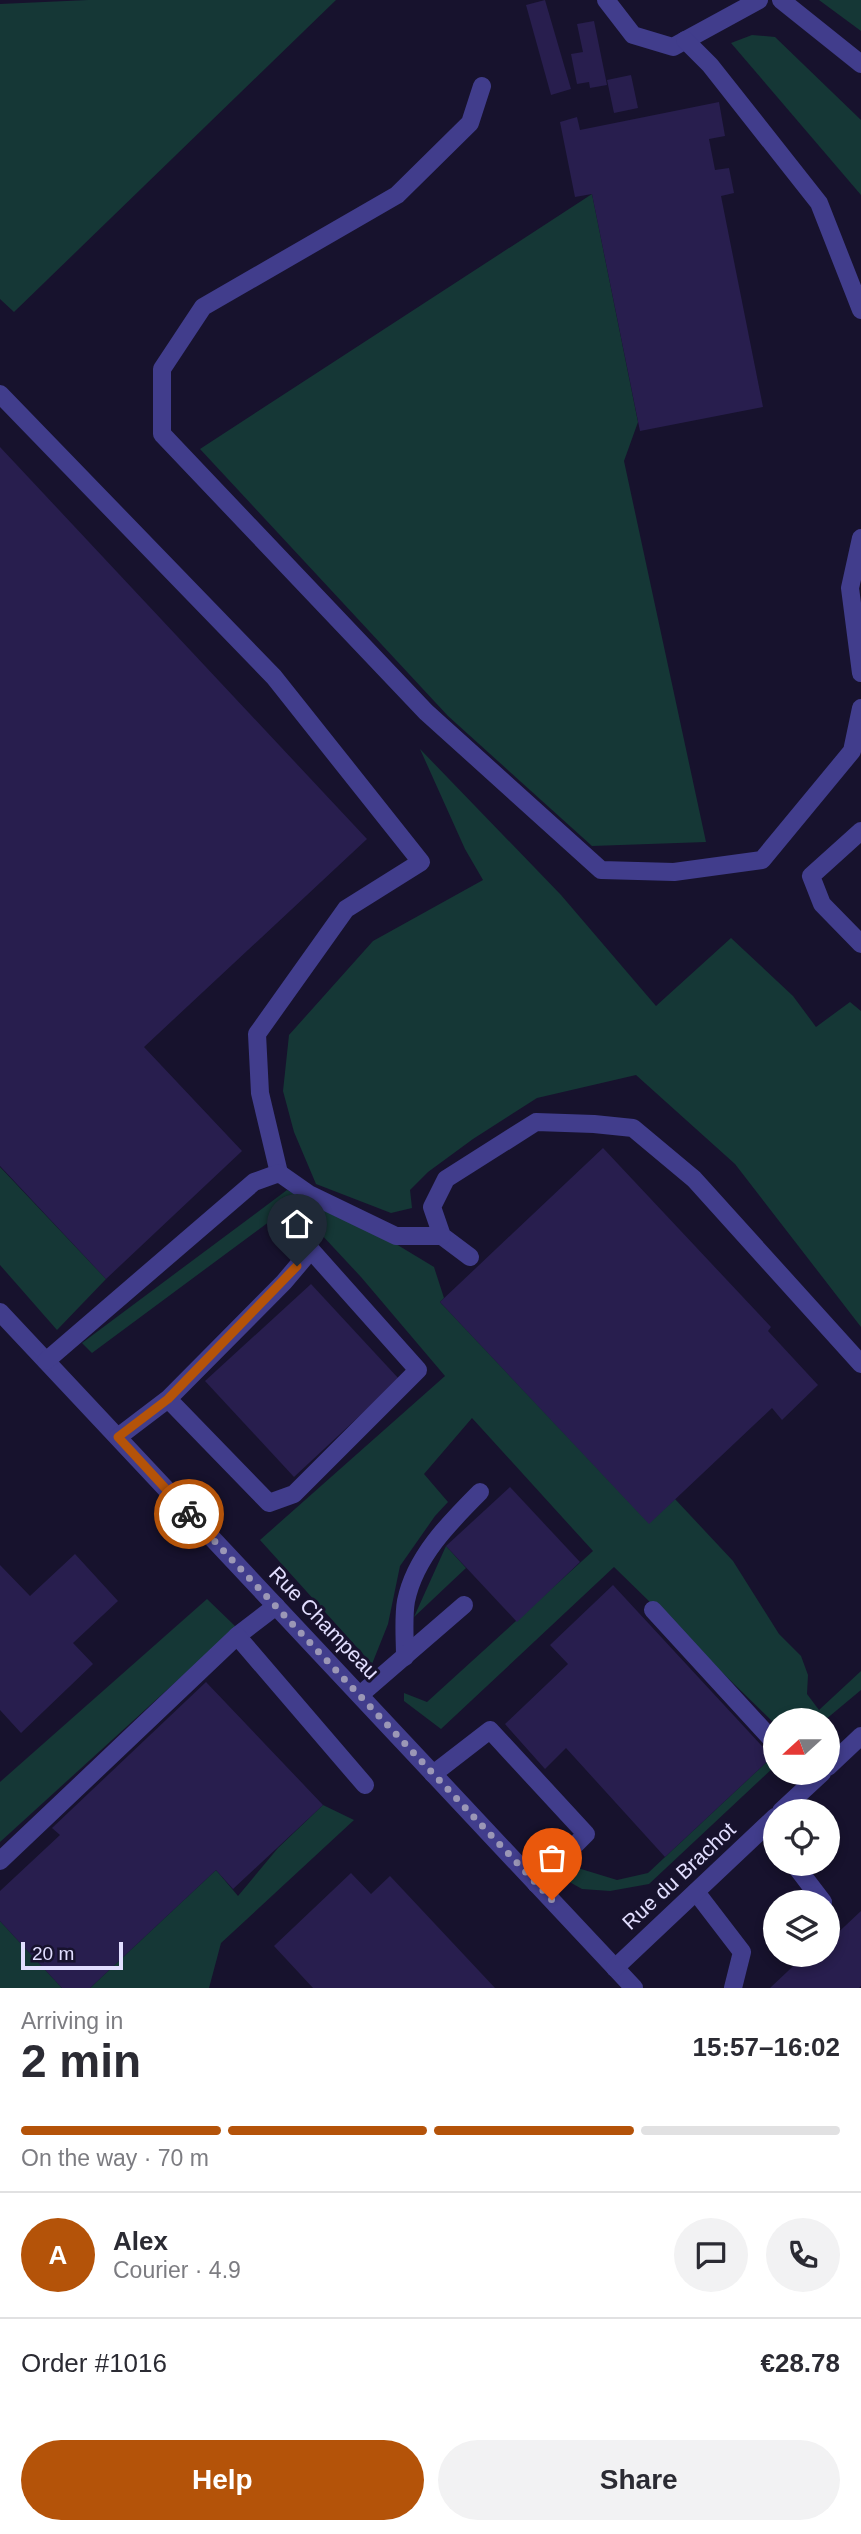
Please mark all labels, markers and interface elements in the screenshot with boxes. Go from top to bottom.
pin [267,1194,327,1266]
icon: home [278,1205,316,1243]
courier [154,1479,224,1549]
icon: bike [170,1495,208,1533]
street label: Rue Champeau [265,1562,384,1684]
north arrow [763,1708,840,1785]
map controls [763,1708,840,1967]
button: locate [763,1799,840,1876]
street label: Rue du Brachot [617,1817,740,1934]
pin [522,1828,582,1900]
icon: bag [533,1839,571,1877]
button: layers [763,1890,840,1967]
scale bar [21,1939,122,1971]
text: 20 m [32,1943,74,1964]
text: Arriving in [21,2008,123,2034]
text: 15:57–16:02 [693,2032,840,2062]
text: 2 min [21,2035,141,2087]
text: On the way · 70 m [21,2145,209,2171]
button: chat [674,2218,748,2292]
button: phone [766,2218,840,2292]
text: Alex [113,2226,168,2256]
text: A [49,2240,67,2270]
text: Courier · 4.9 [113,2257,241,2283]
text: Order #1016 [21,2348,167,2378]
text: €28.78 [760,2348,840,2378]
button: Help [21,2440,424,2520]
button: Share [438,2440,840,2520]

